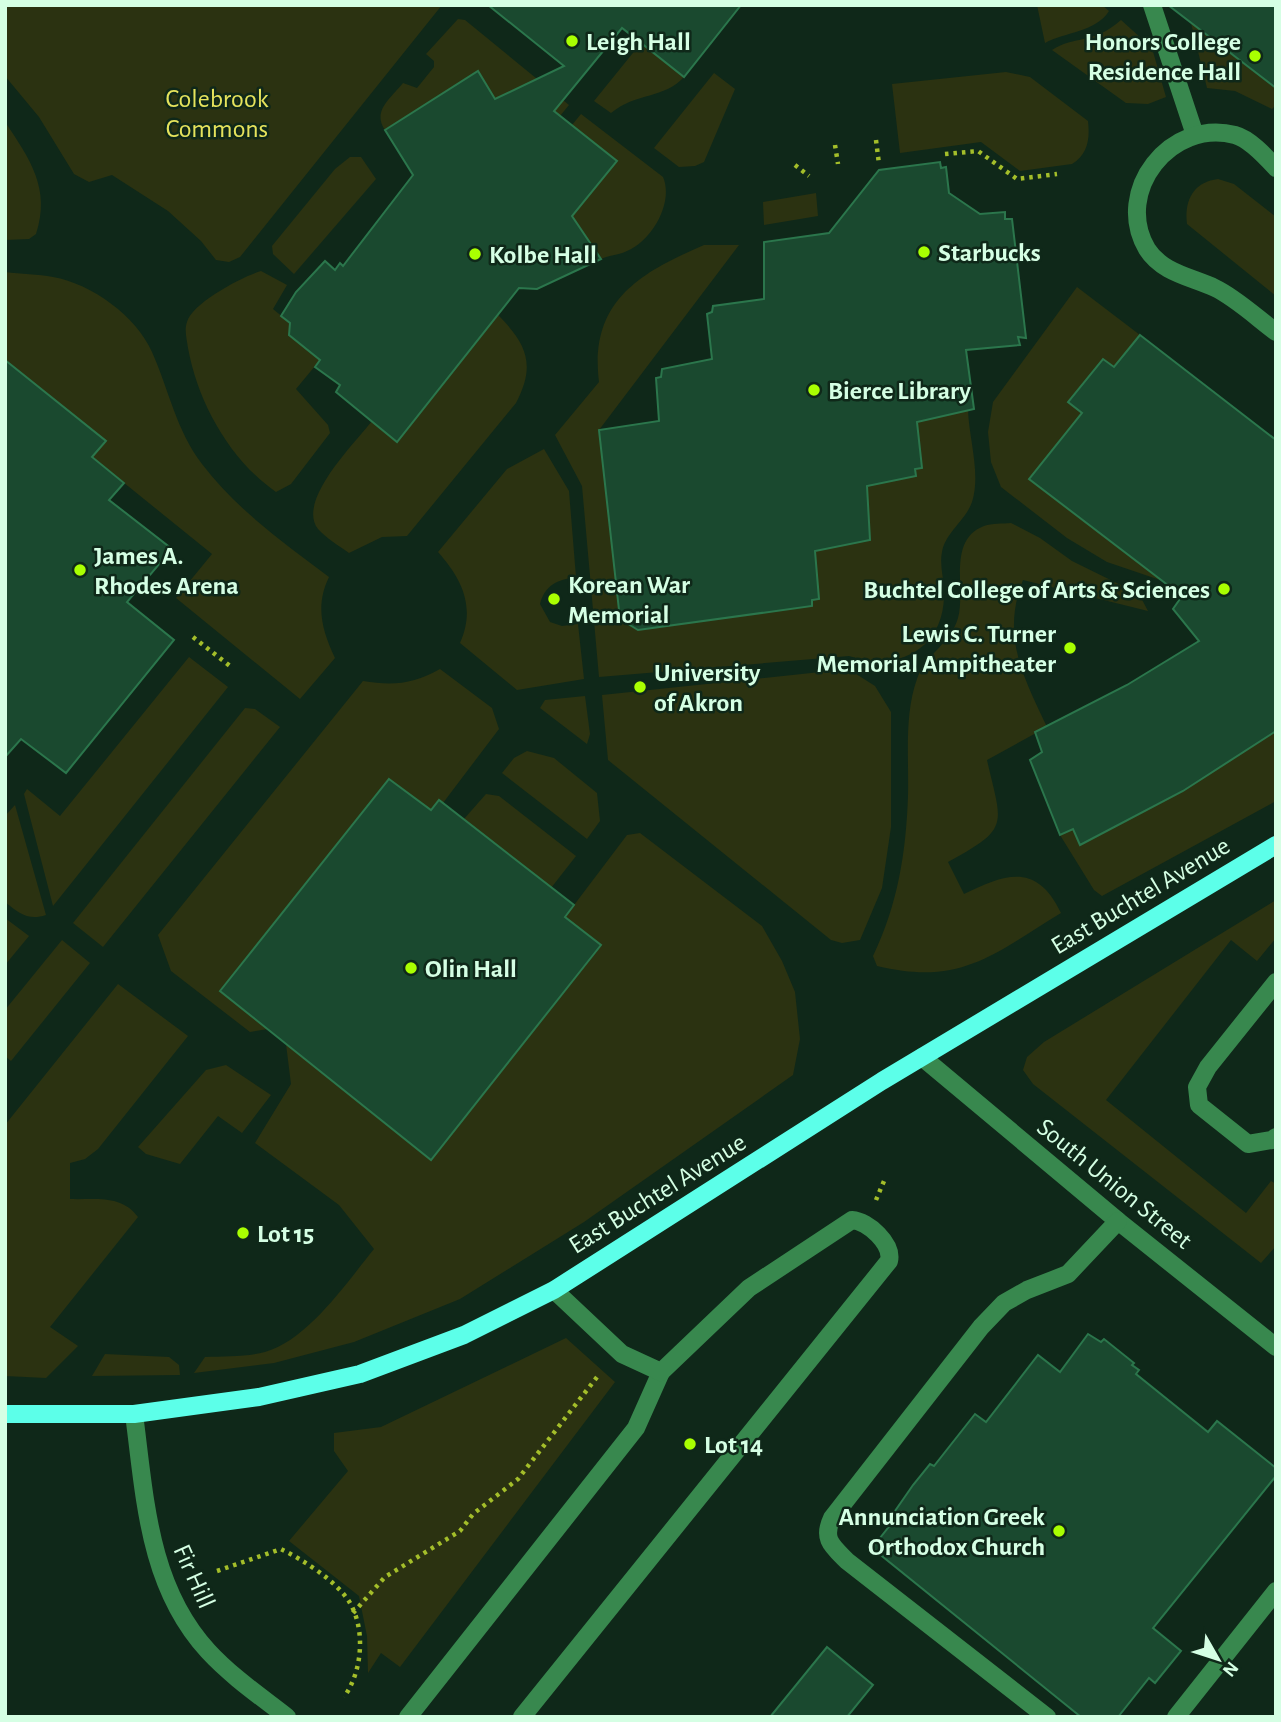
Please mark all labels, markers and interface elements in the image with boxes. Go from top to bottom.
place label: Leigh Hall [586,29,691,55]
place label: Honors College Residence Hall [1085,29,1241,85]
marker: Leigh Hall [564,33,580,49]
marker: Honors College Residence Hall [1247,48,1263,64]
park label: Colebrook Commons [165,86,269,142]
place label: Starbucks [938,240,1041,266]
place label: Kolbe Hall [489,242,597,268]
marker: Starbucks [916,244,932,260]
marker: Kolbe Hall [467,246,483,262]
place label: Bierce Library [828,378,971,404]
marker: Bierce Library [806,382,822,398]
place label: James A. Rhodes Arena [94,543,239,599]
marker: James A. Rhodes Arena [72,562,88,578]
place label: Korean War Memorial [568,572,690,628]
place label: Buchtel College of Arts & Sciences [863,577,1210,603]
marker: Buchtel College of Arts & Sciences [1216,581,1232,597]
marker: Korean War Memorial [546,591,562,607]
place label: Lewis C. Turner Memorial Ampitheater [817,621,1056,677]
marker: Lewis C. Turner Memorial Ampitheater [1062,640,1078,656]
place label: University of Akron [654,660,761,716]
marker: University of Akron [632,679,648,695]
street label: East Buchtel Avenue [1047,832,1234,959]
place label: Olin Hall [425,956,517,982]
marker: Olin Hall [403,960,419,976]
street label: South Union Street [1032,1114,1197,1254]
street label: East Buchtel Avenue [564,1129,751,1259]
place label: Lot 15 [257,1221,314,1247]
marker: Lot 15 [235,1225,251,1241]
place label: Lot 14 [704,1432,763,1458]
marker: Lot 14 [682,1436,698,1452]
place label: Annunciation Greek Orthodox Church [838,1504,1045,1560]
marker: Annunciation Greek Orthodox Church [1051,1523,1067,1539]
street label: Fir Hill [169,1540,220,1612]
north arrow [1183,1624,1253,1694]
text: N [1219,1658,1242,1680]

